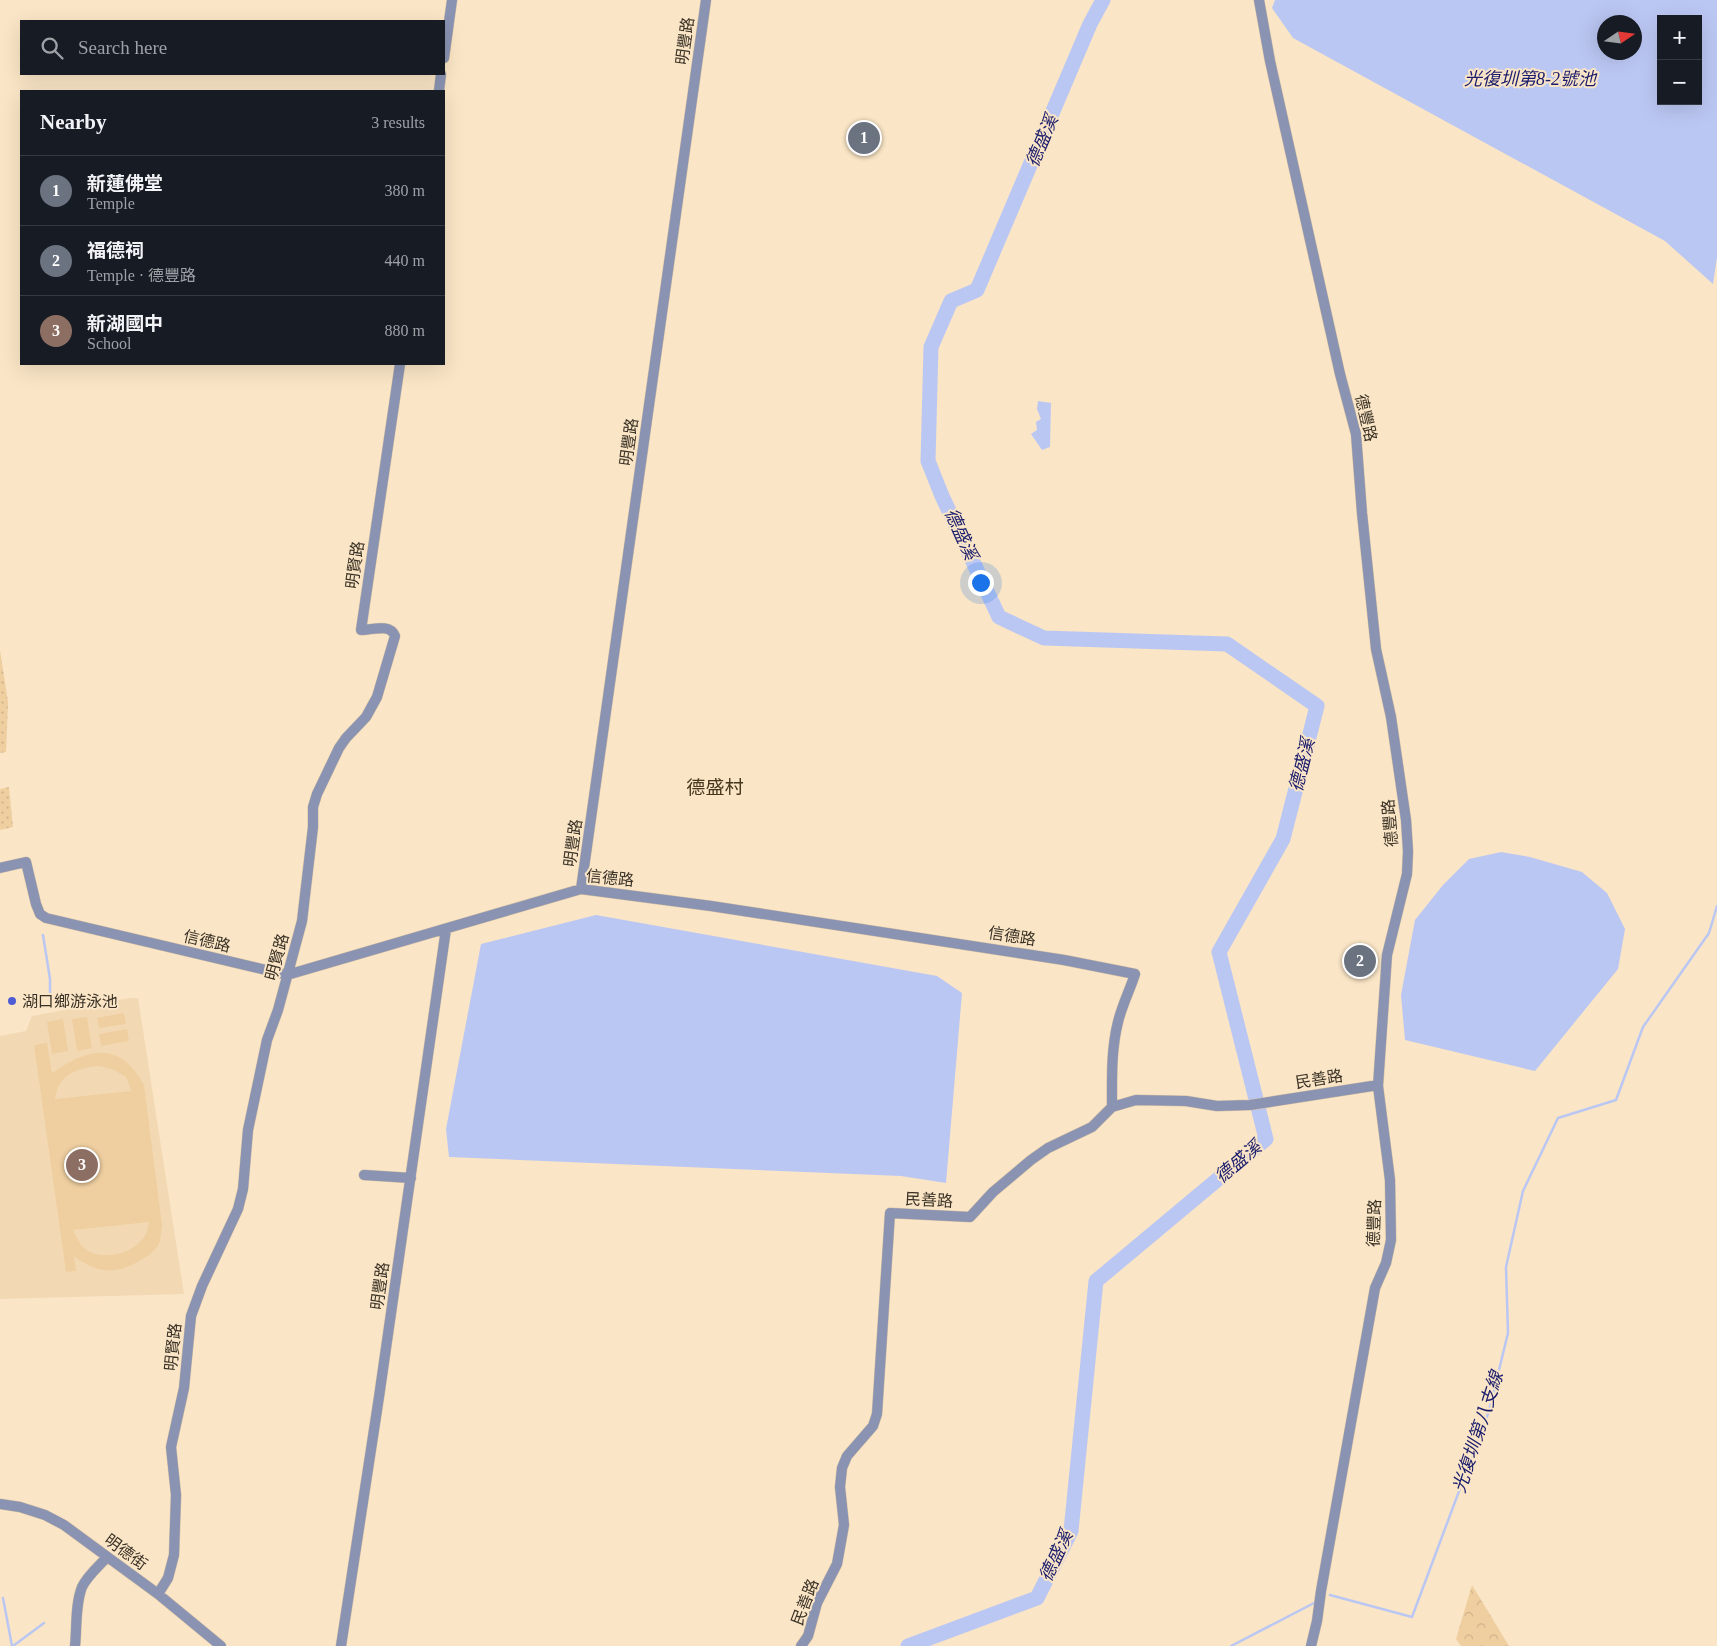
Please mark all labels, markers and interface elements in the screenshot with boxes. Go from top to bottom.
north arrow [1597,15,1642,60]
map controls [1657,15,1702,105]
button: + [1657,15,1702,60]
street label: 明豐路 [673,16,697,66]
search box [20,20,445,75]
icon: search [38,34,66,62]
text: Search here [78,37,167,58]
button: − [1657,60,1702,105]
water label: 光復圳第8-2號池 [1464,69,1598,89]
water label: 德盛溪 [1022,109,1063,170]
text: Nearby [40,110,107,134]
text: 3 results [371,114,425,131]
pin: 1 [848,119,880,157]
text: 新蓮佛堂 [87,173,163,194]
text: 1 [52,182,60,199]
text: 380 m [385,182,425,199]
text: Temple [87,195,135,212]
text: 福德祠 [87,240,144,261]
text: 2 [52,252,60,269]
text: 440 m [385,252,425,269]
text: Temple · 德豐路 [87,267,196,284]
text: 新湖國中 [87,313,163,334]
text: 3 [52,322,60,339]
text: 880 m [385,322,425,339]
text: School [87,335,131,352]
street label: 德豐路 [1352,393,1380,443]
street label: 明豐路 [617,417,641,467]
water label: 德盛溪 [941,505,982,565]
street label: 明賢路 [343,540,367,590]
your location [968,570,994,596]
water label: 德盛溪 [1286,733,1319,794]
district label: 德盛村 [686,777,744,798]
street label: 德豐路 [1379,798,1401,848]
street label: 明豐路 [561,818,585,868]
street label: 信德路 [585,867,635,889]
street label: 信德路 [987,924,1037,948]
street label: 信德路 [182,927,232,955]
street label: 明賢路 [263,932,291,982]
pin: 2 [1344,942,1376,980]
place label: 湖口鄉游泳池 [22,993,118,1010]
marker: 湖口鄉游泳池 [6,995,18,1007]
street label: 民善路 [1294,1067,1344,1091]
water label: 德盛溪 [1211,1135,1267,1187]
pin: 3 [66,1146,98,1184]
street label: 民善路 [905,1190,953,1210]
street label: 德豐路 [1365,1199,1383,1247]
street label: 明豐路 [368,1261,392,1311]
street label: 明賢路 [162,1322,184,1372]
water label: 光復圳第八支線 [1449,1367,1508,1495]
water label: 德盛溪 [1036,1525,1078,1585]
street label: 明德街 [102,1531,150,1573]
street label: 民善路 [788,1577,822,1627]

